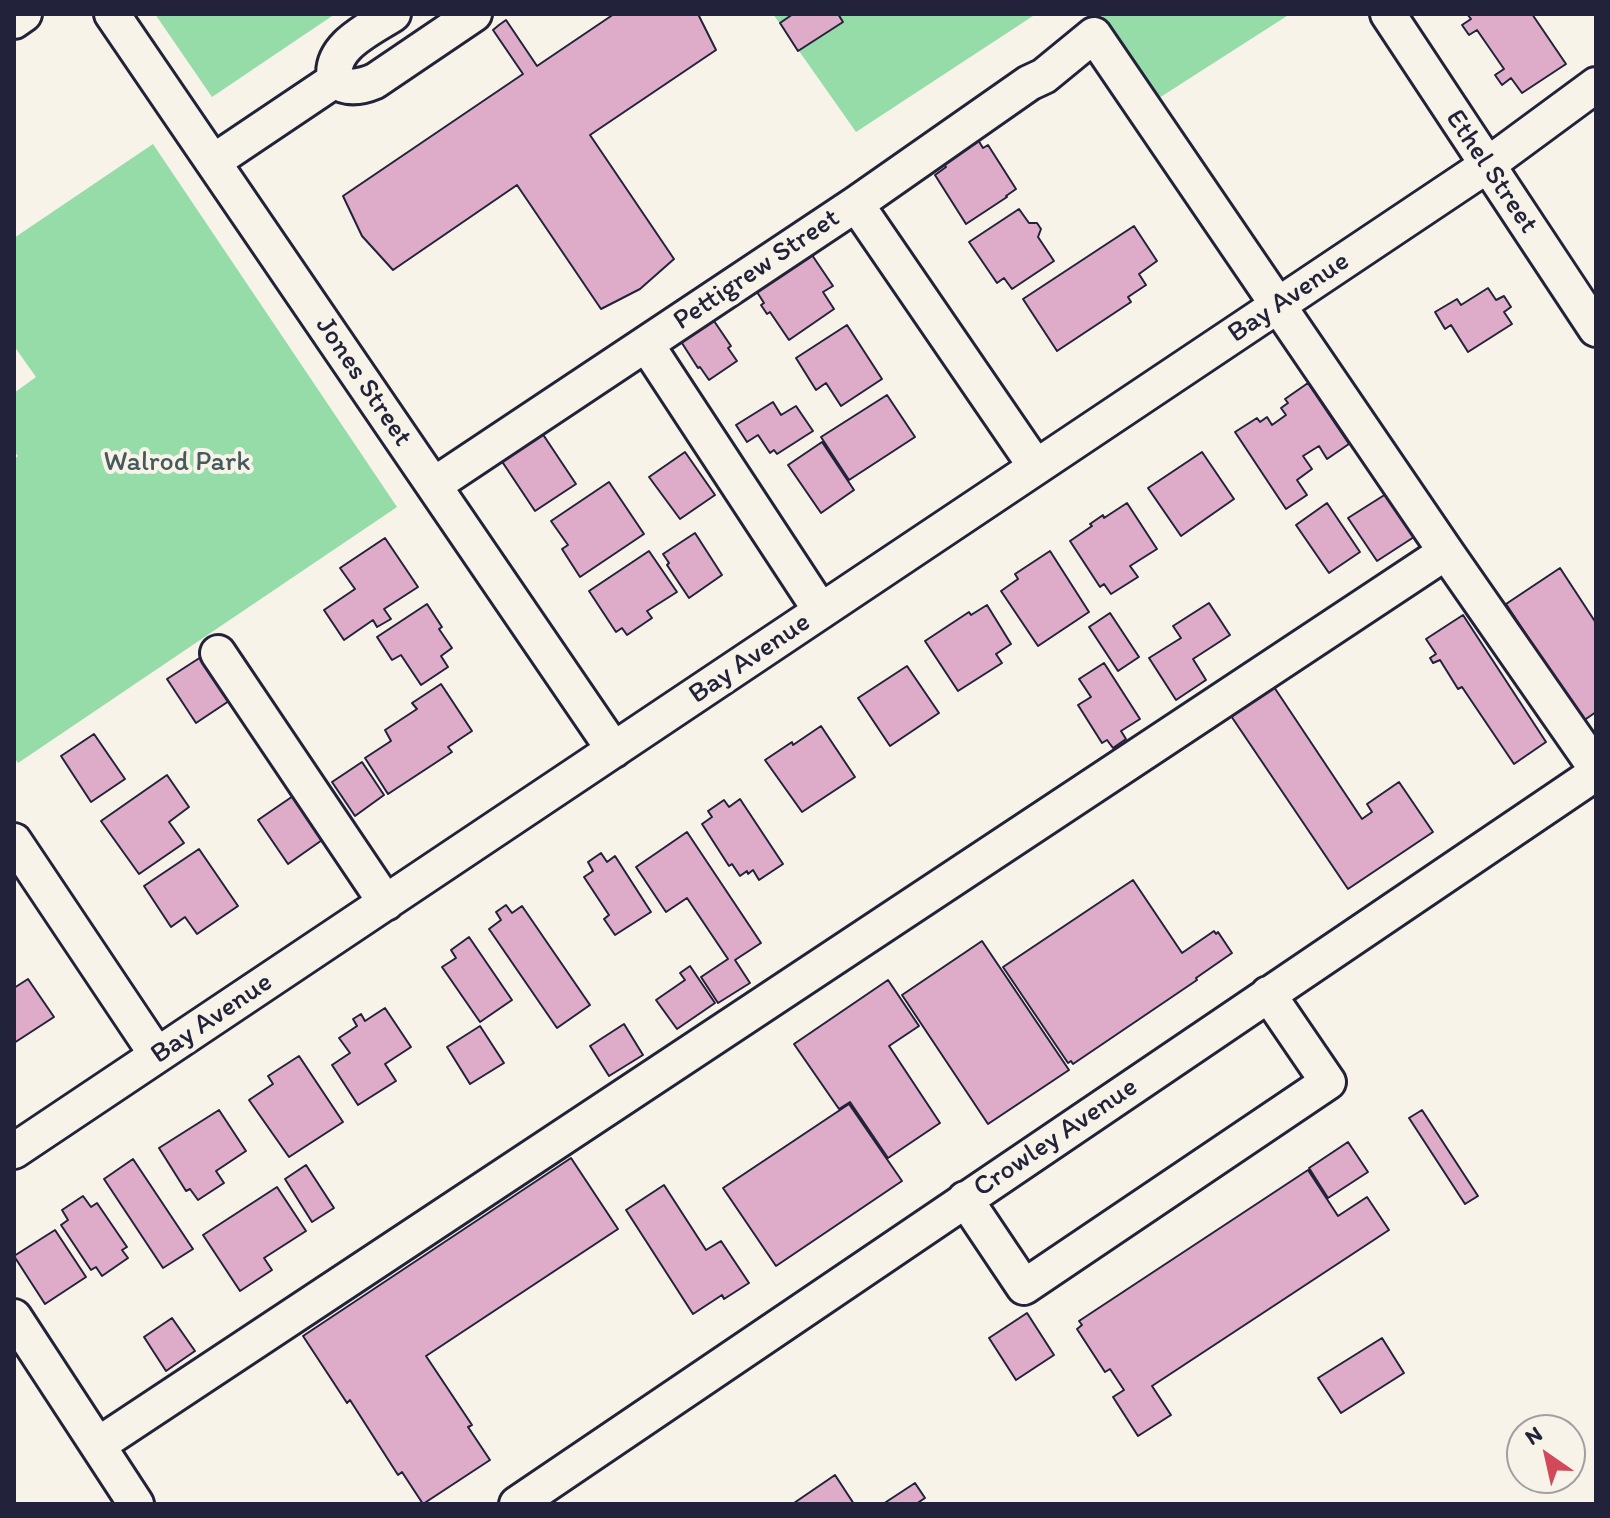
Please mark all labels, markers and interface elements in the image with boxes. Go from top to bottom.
street label: Ethel Street [1437,104,1545,240]
street label: Pettigrew Street [667,202,847,338]
street label: Bay Avenue [1222,245,1356,351]
street label: Jones Street [307,311,419,453]
park label: Walrod Park [104,446,250,480]
street label: Bay Avenue [683,606,817,712]
street label: Bay Avenue [145,966,279,1072]
street label: Crowley Avenue [968,1071,1144,1205]
north arrow [1506,1414,1586,1494]
text: N [1520,1420,1547,1451]

